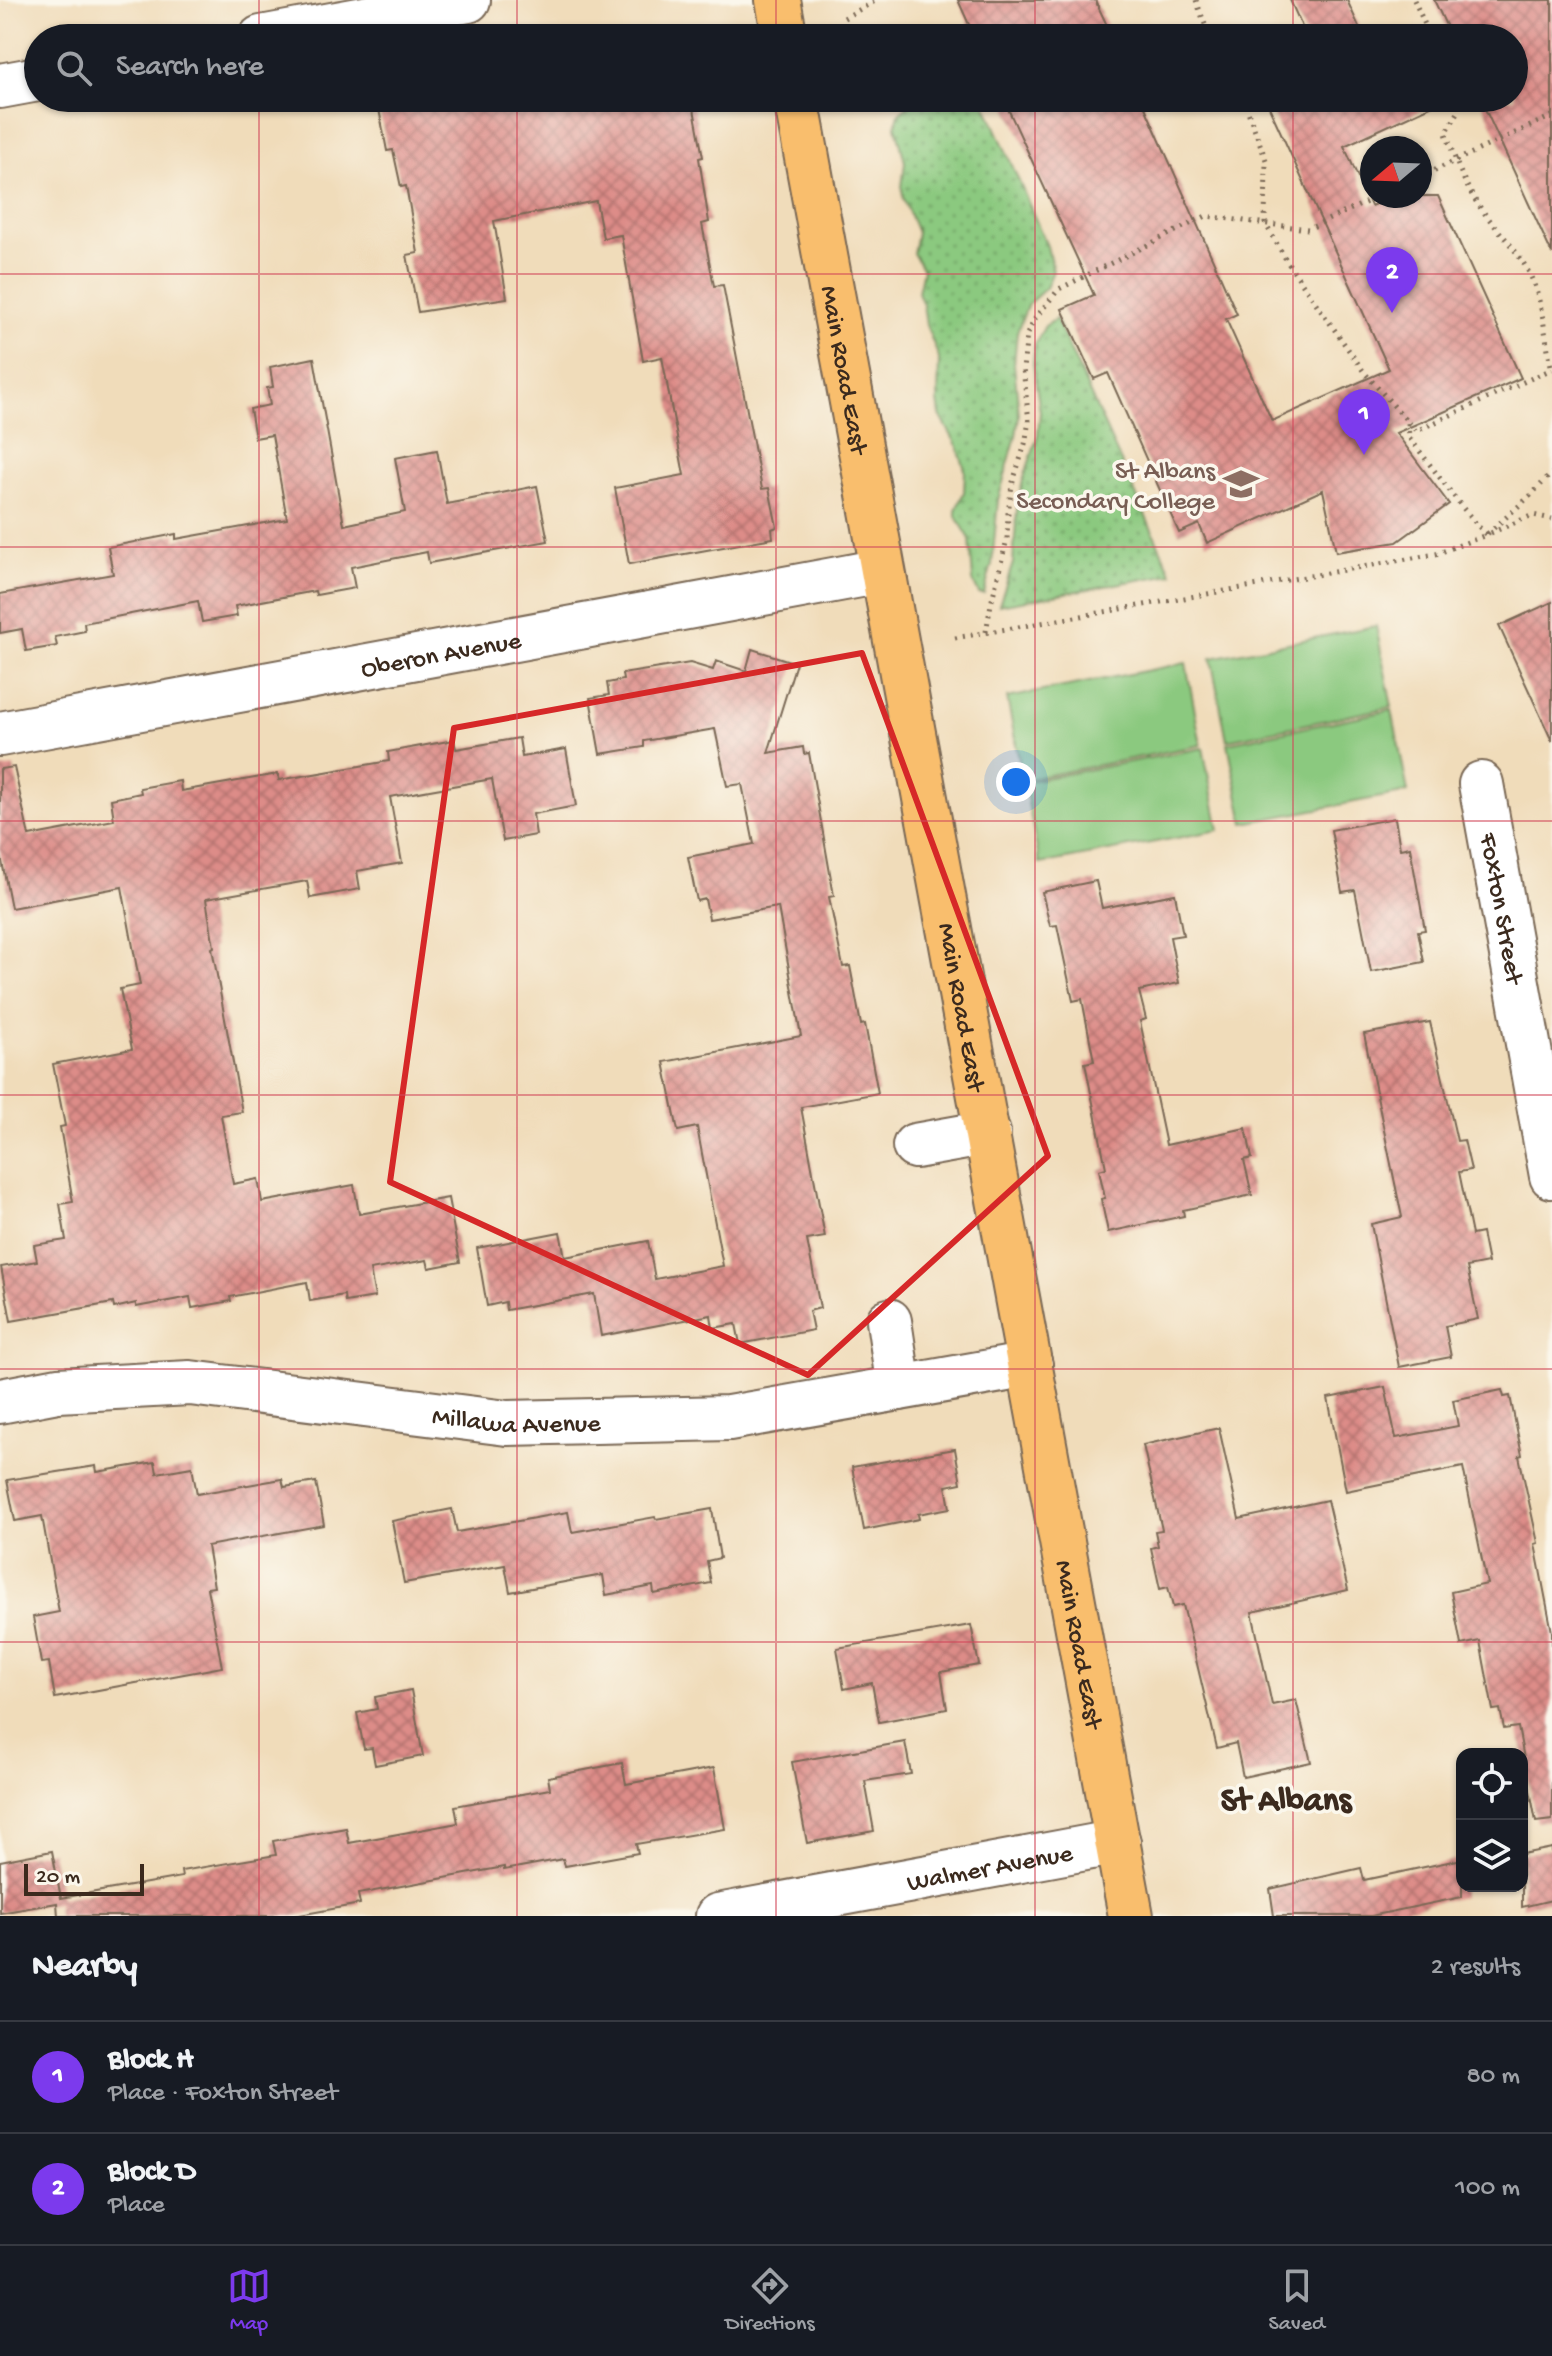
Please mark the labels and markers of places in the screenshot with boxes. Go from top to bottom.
pin: 2 [1366,247,1418,313]
pin: 1 [1338,389,1390,455]
place label: St Albans Secondary College [1016,458,1216,519]
school or university icon: St Albans Secondary College [1222,465,1260,503]

